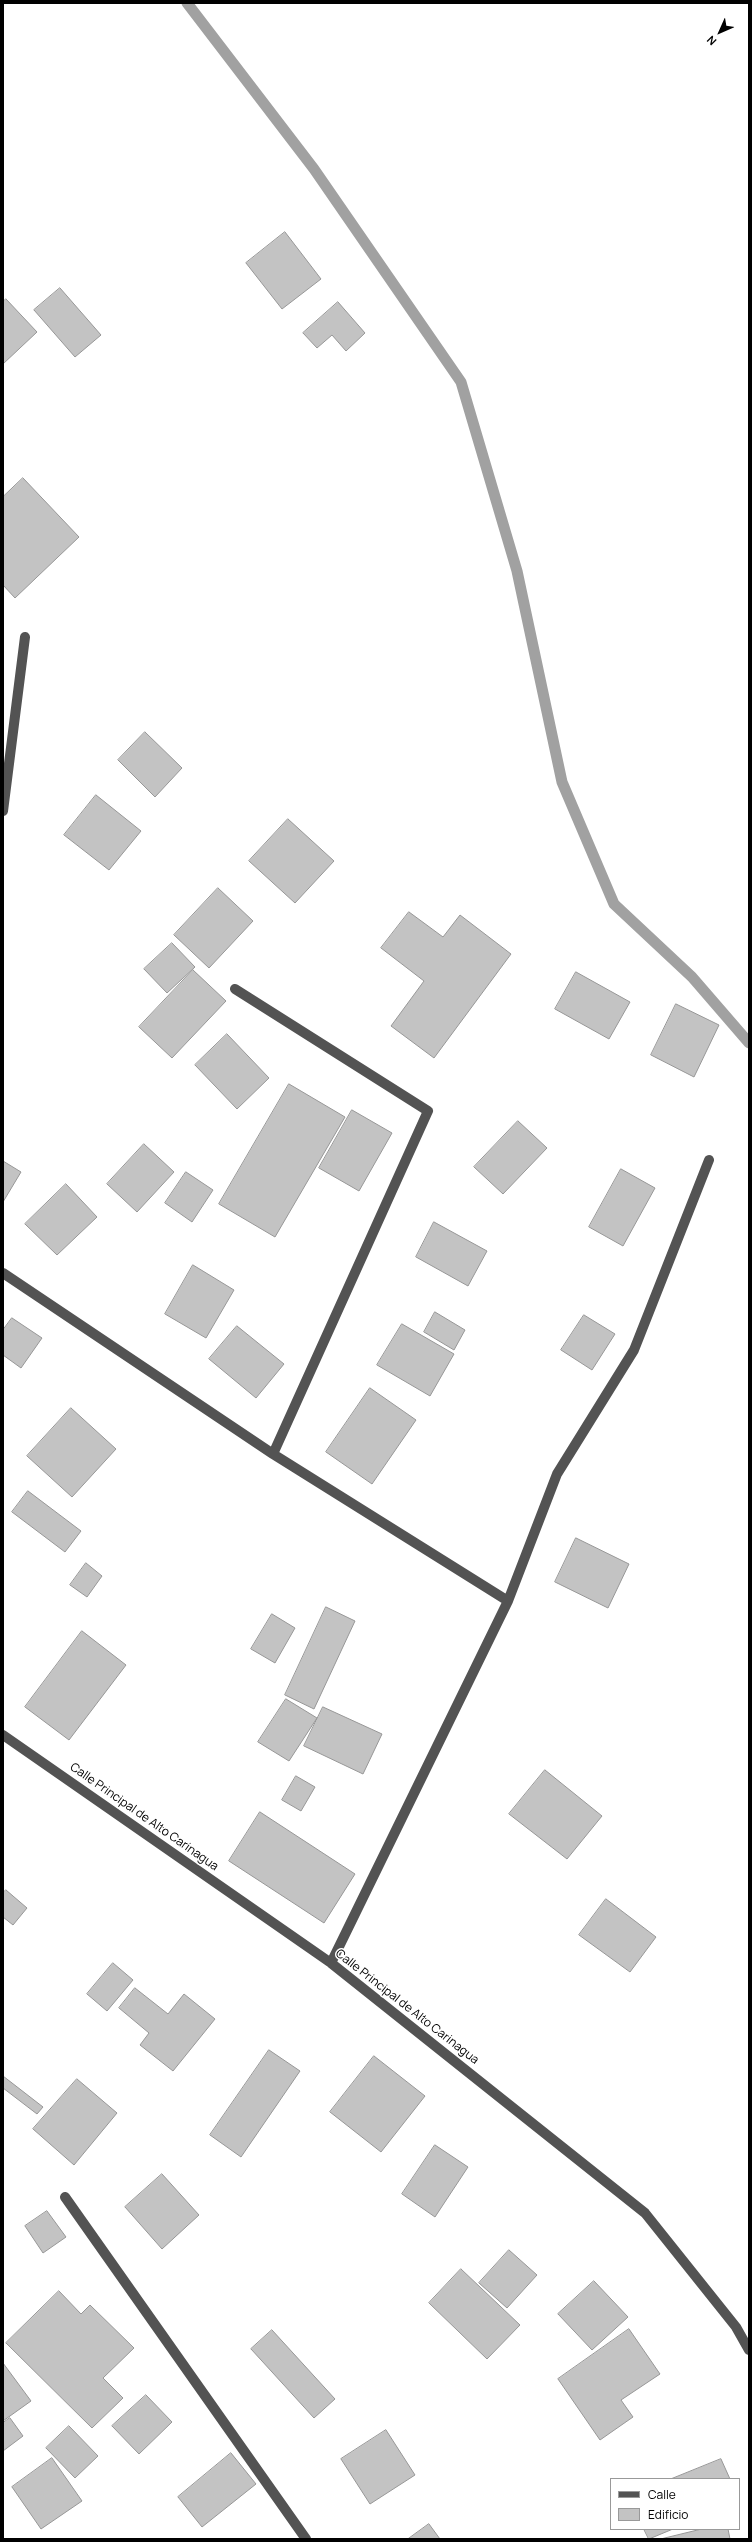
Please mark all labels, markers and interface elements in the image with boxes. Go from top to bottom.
north arrow [700,12,740,52]
text: N [703,33,719,49]
street label: Calle Principal de Alto Carinagua [67,1760,221,1874]
street label: Calle Principal de Alto Carinagua [332,1947,482,2067]
legend [610,2478,740,2530]
text: Calle [648,2486,676,2503]
text: Edificio [648,2506,688,2523]

